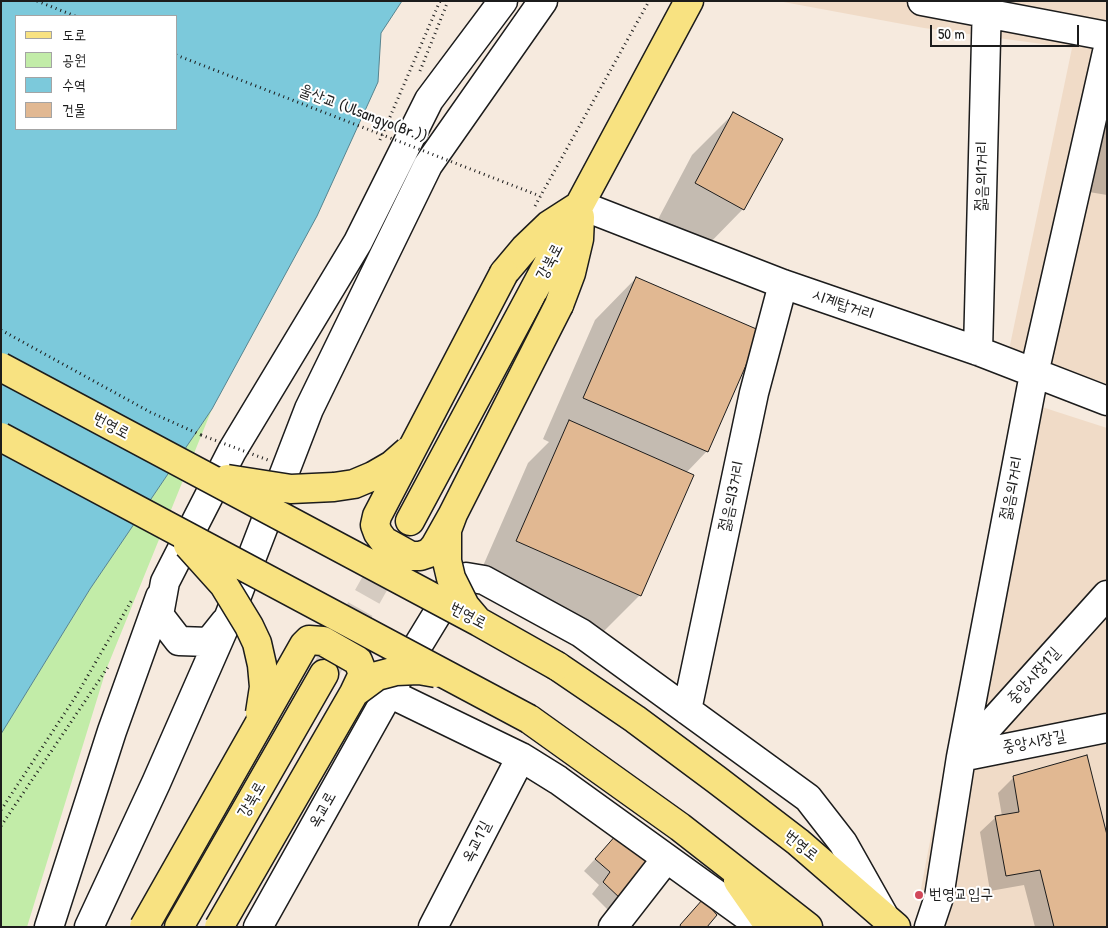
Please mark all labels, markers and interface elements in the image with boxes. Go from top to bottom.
legend [15,15,178,130]
scale bar [933,15,1082,47]
text: 50 m [938,23,965,44]
text: 도로 [62,24,86,45]
text: 공원 [62,49,86,70]
text: 수역 [62,74,86,95]
street label: 울산교 (Ulsangyo(Br.)) [296,81,430,147]
text: 건물 [62,99,86,120]
street label: 젊음의1거리 [972,141,992,211]
street label: 강북로 [532,240,568,284]
street label: 시계탑거리 [809,285,877,325]
street label: 번영로 [89,408,133,444]
street label: 젊음의거리 [996,455,1028,521]
street label: 젊음의3거리 [715,459,749,533]
street label: 번영로 [446,598,490,634]
street label: 중앙시장1길 [1003,643,1065,709]
street label: 중앙시장길 [1001,726,1067,758]
street label: 강북로 [234,778,270,822]
street label: 옥교로 [305,788,341,832]
street label: 옥교1길 [458,818,496,866]
street label: 번영로 [780,826,822,866]
place label: 번영교입구 [929,885,993,905]
marker: 번영교입구 [913,889,925,901]

